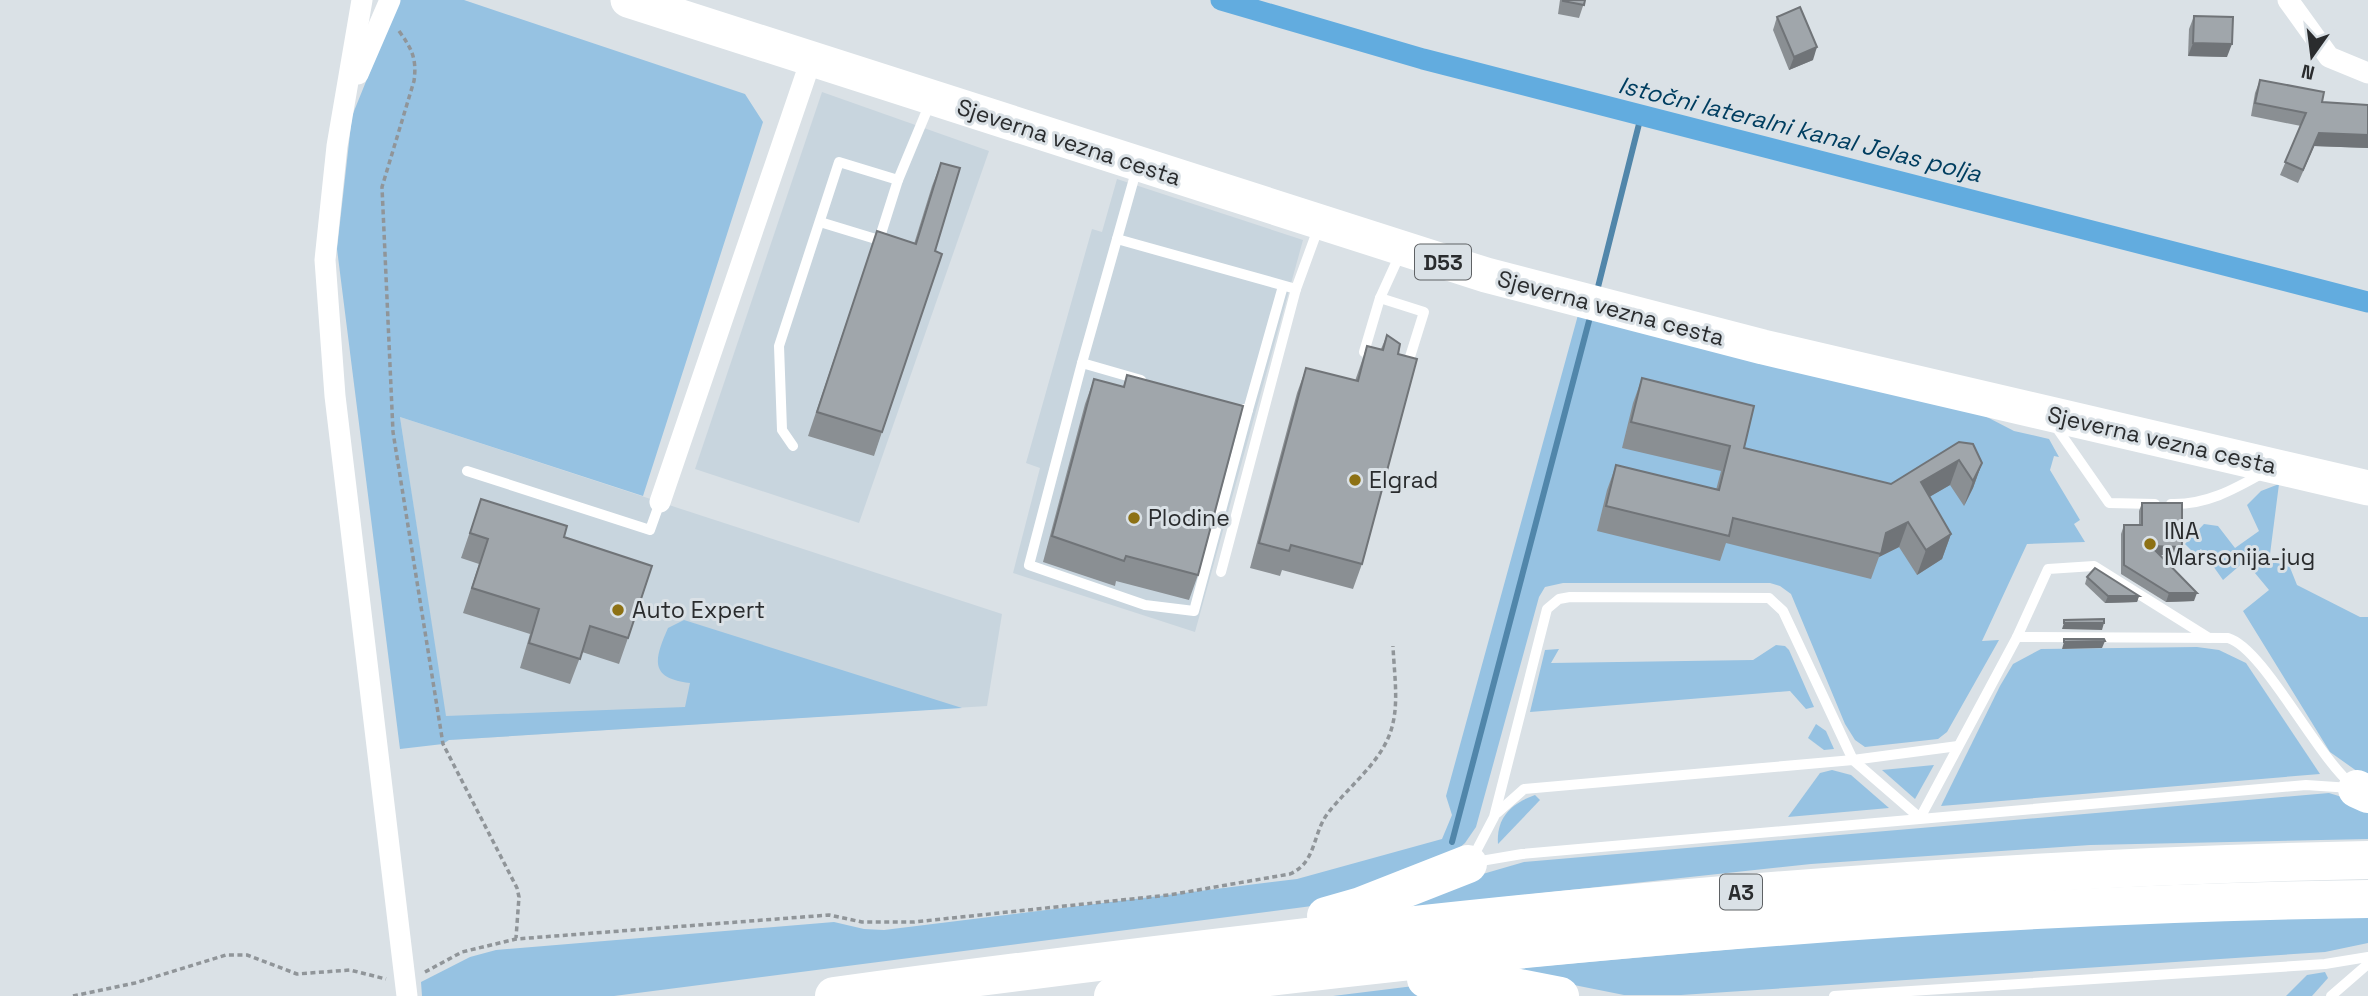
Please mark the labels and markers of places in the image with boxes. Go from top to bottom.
place label: Elgrad [1369,465,1438,495]
marker: Elgrad [1347,472,1363,488]
place label: Plodine [1148,503,1230,533]
marker: Plodine [1126,510,1142,526]
place label: INA Marsonija-jug [2164,516,2315,572]
marker: INA Marsonija-jug [2142,536,2158,552]
place label: Auto Expert [632,595,765,625]
marker: Auto Expert [610,602,626,618]

